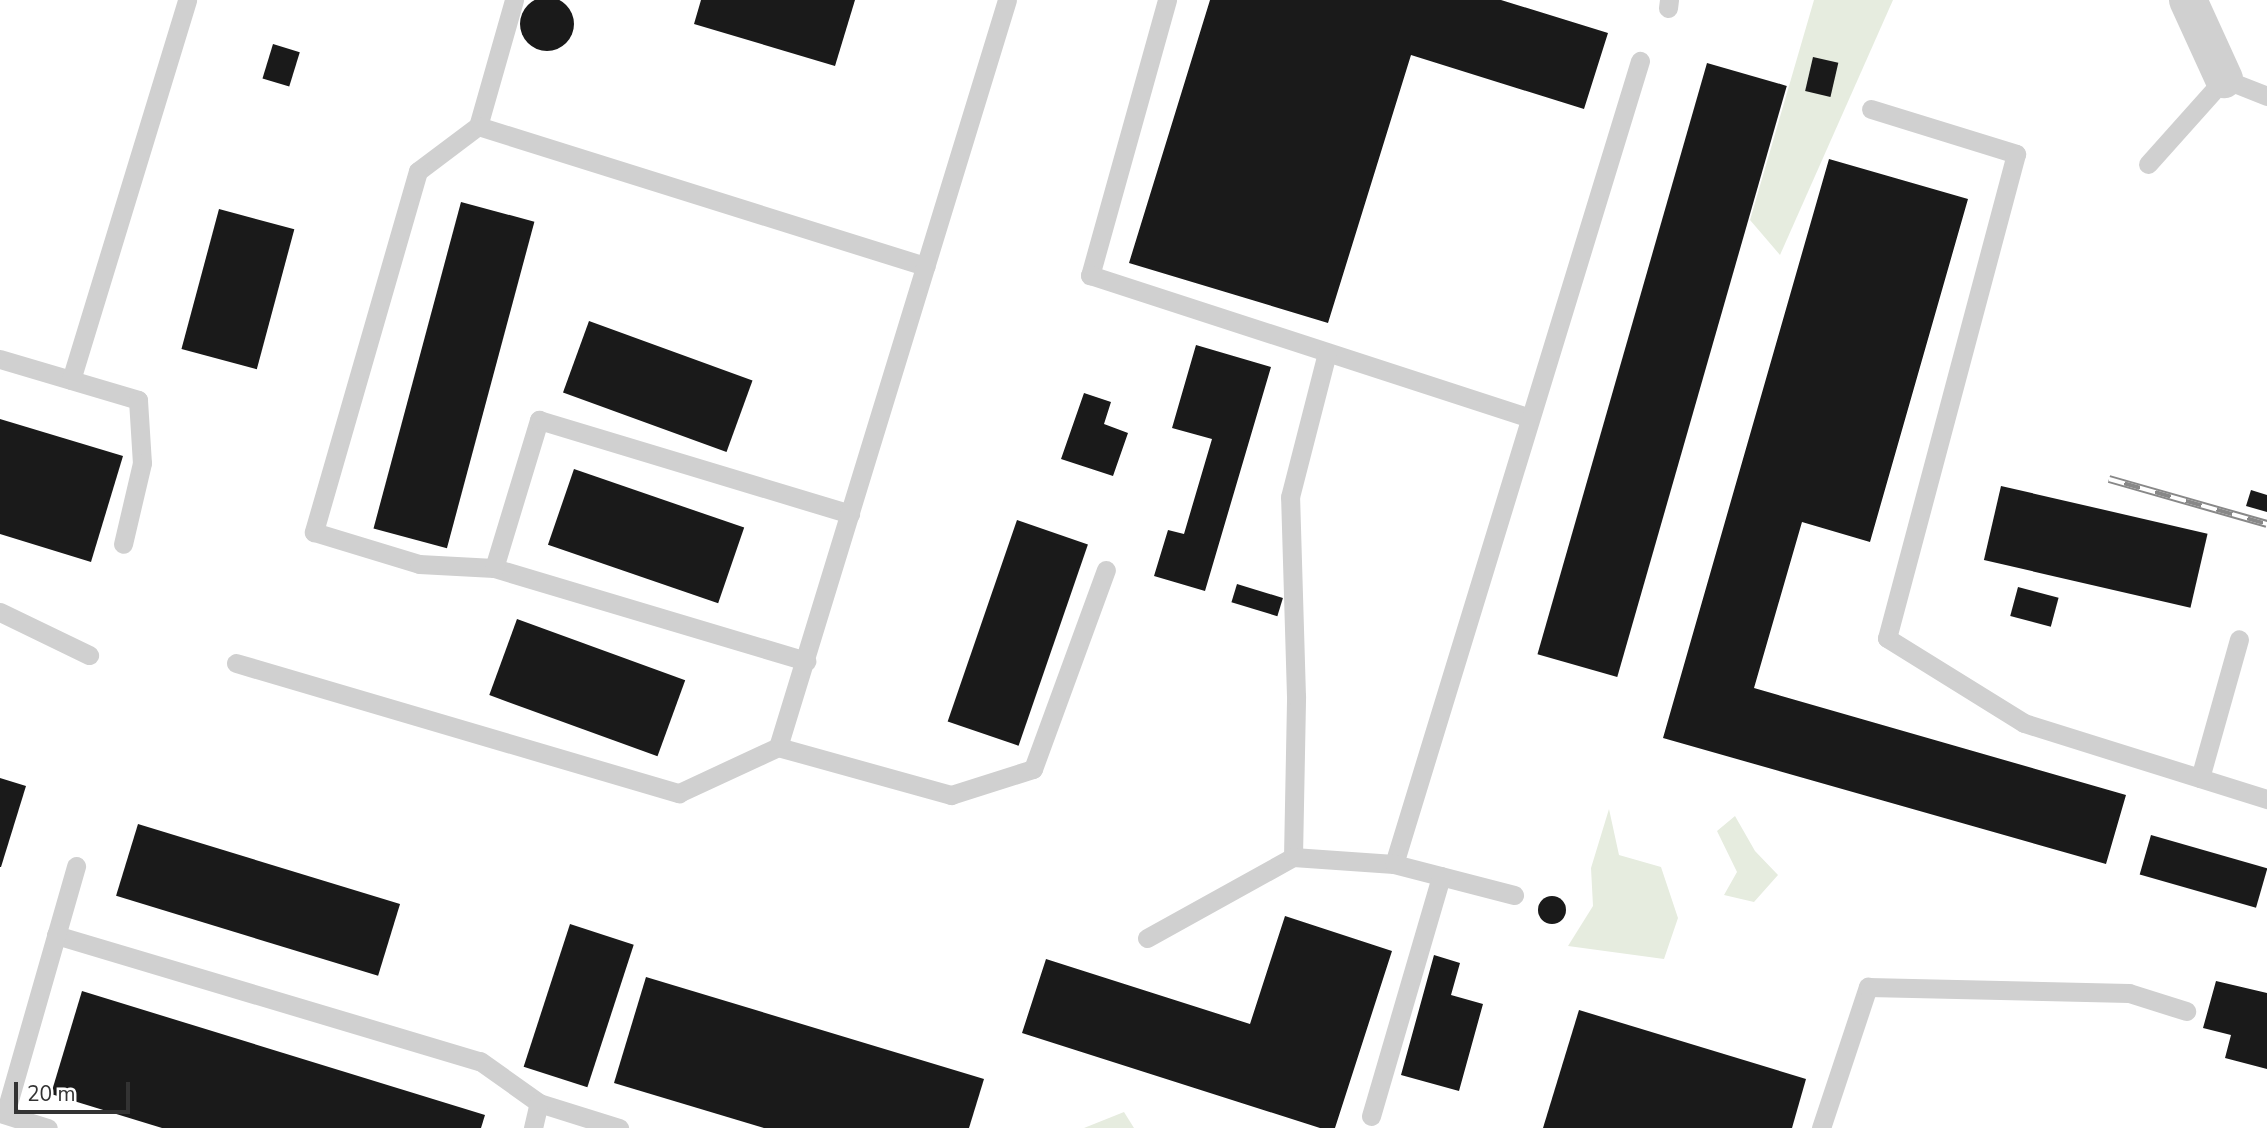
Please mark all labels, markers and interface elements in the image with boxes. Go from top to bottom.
scale bar [18,1068,133,1112]
text: 20 m [27,1080,76,1108]

